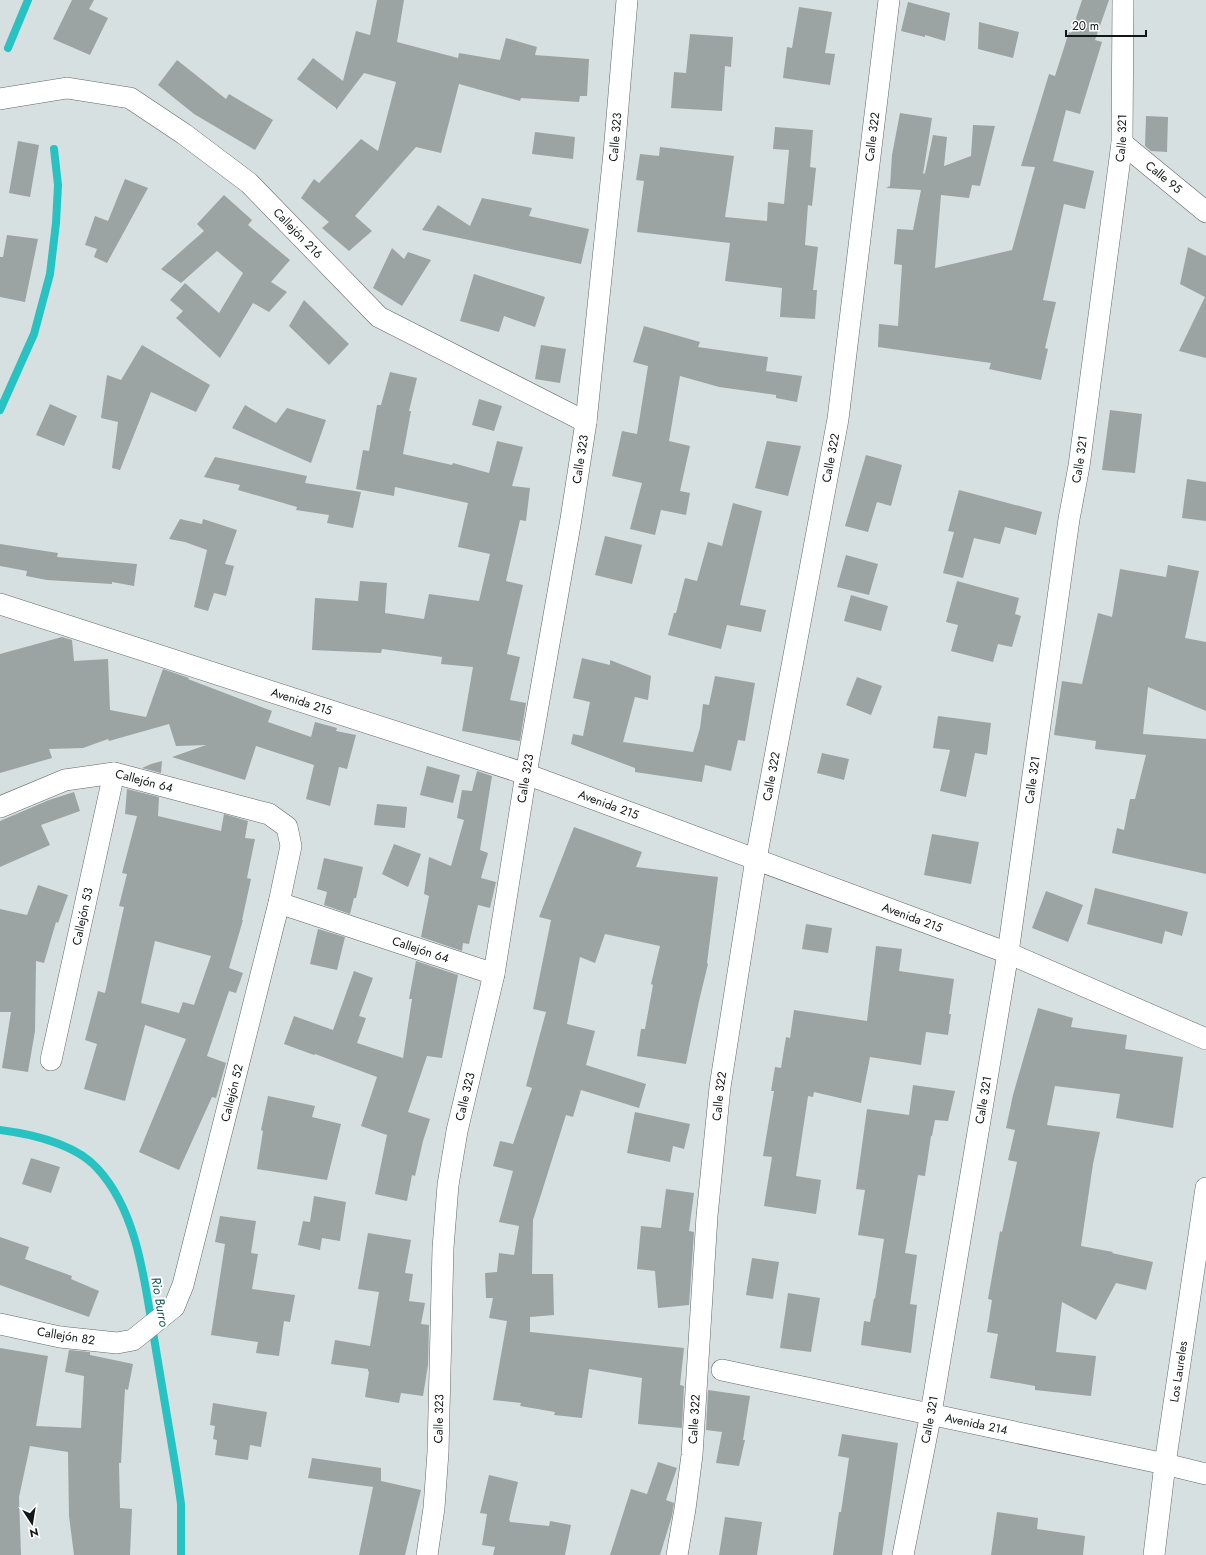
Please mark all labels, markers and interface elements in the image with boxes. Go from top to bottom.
scale bar [1066,12,1146,38]
text: 20 m [1072,17,1099,35]
street label: Calle 323 [604,111,626,163]
street label: Calle 322 [860,111,884,162]
street label: Calle 321 [1111,114,1131,163]
street label: Calle 95 [1141,157,1186,198]
street label: Callejón 216 [269,204,327,263]
street label: Calle 322 [817,432,844,484]
street label: Calle 323 [568,433,593,485]
street label: Calle 321 [1067,434,1092,485]
street label: Avenida 215 [269,683,335,720]
street label: Calle 322 [758,750,785,803]
street label: Calle 323 [513,752,538,804]
street label: Calle 321 [1020,755,1045,805]
street label: Callejón 64 [113,765,175,797]
street label: Avenida 215 [576,785,642,824]
street label: Callejón 53 [67,885,98,947]
street label: Avenida 215 [880,898,945,937]
street label: Callejón 64 [390,932,451,968]
street label: Callejón 52 [216,1062,248,1124]
street label: Calle 323 [451,1070,480,1123]
street label: Calle 322 [708,1070,731,1122]
street label: Calle 321 [971,1075,996,1125]
water label: Rio Burro [146,1276,174,1328]
street label: Callejón 82 [36,1323,96,1349]
street label: Los Laureles [1165,1340,1192,1404]
street label: Calle 323 [429,1393,448,1444]
street label: Calle 322 [684,1394,705,1445]
street label: Calle 321 [916,1394,943,1445]
street label: Avenida 214 [943,1409,1009,1439]
north arrow [12,1503,52,1543]
text: N [28,1524,40,1542]

